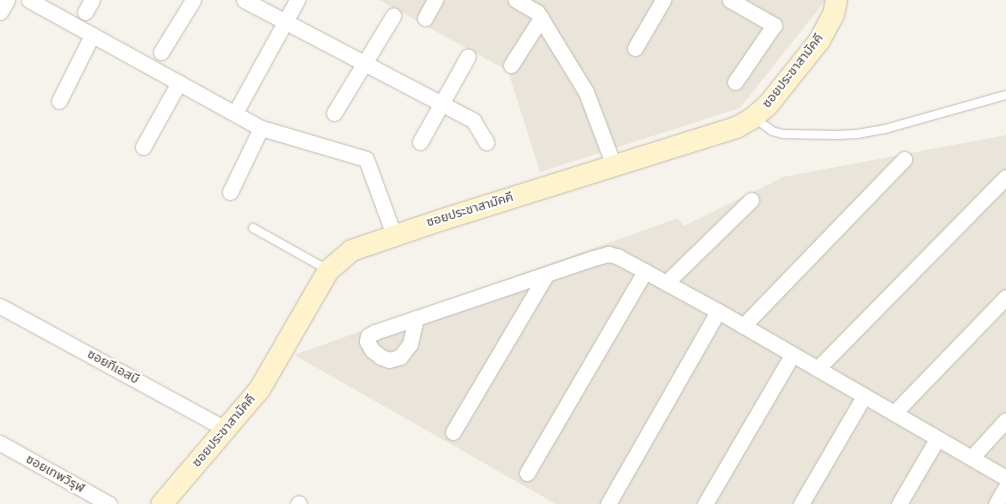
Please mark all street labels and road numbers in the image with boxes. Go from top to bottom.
street label: ซอยประชาสามัคคี [759,31,827,111]
street label: ซอยประชาสามัคคี [425,189,515,231]
street label: ซอยทีเอสบี [84,346,142,388]
street label: ซอยประชาสามัคคี [189,391,259,471]
street label: ซอยเทพวิรุฬ [23,452,87,496]

